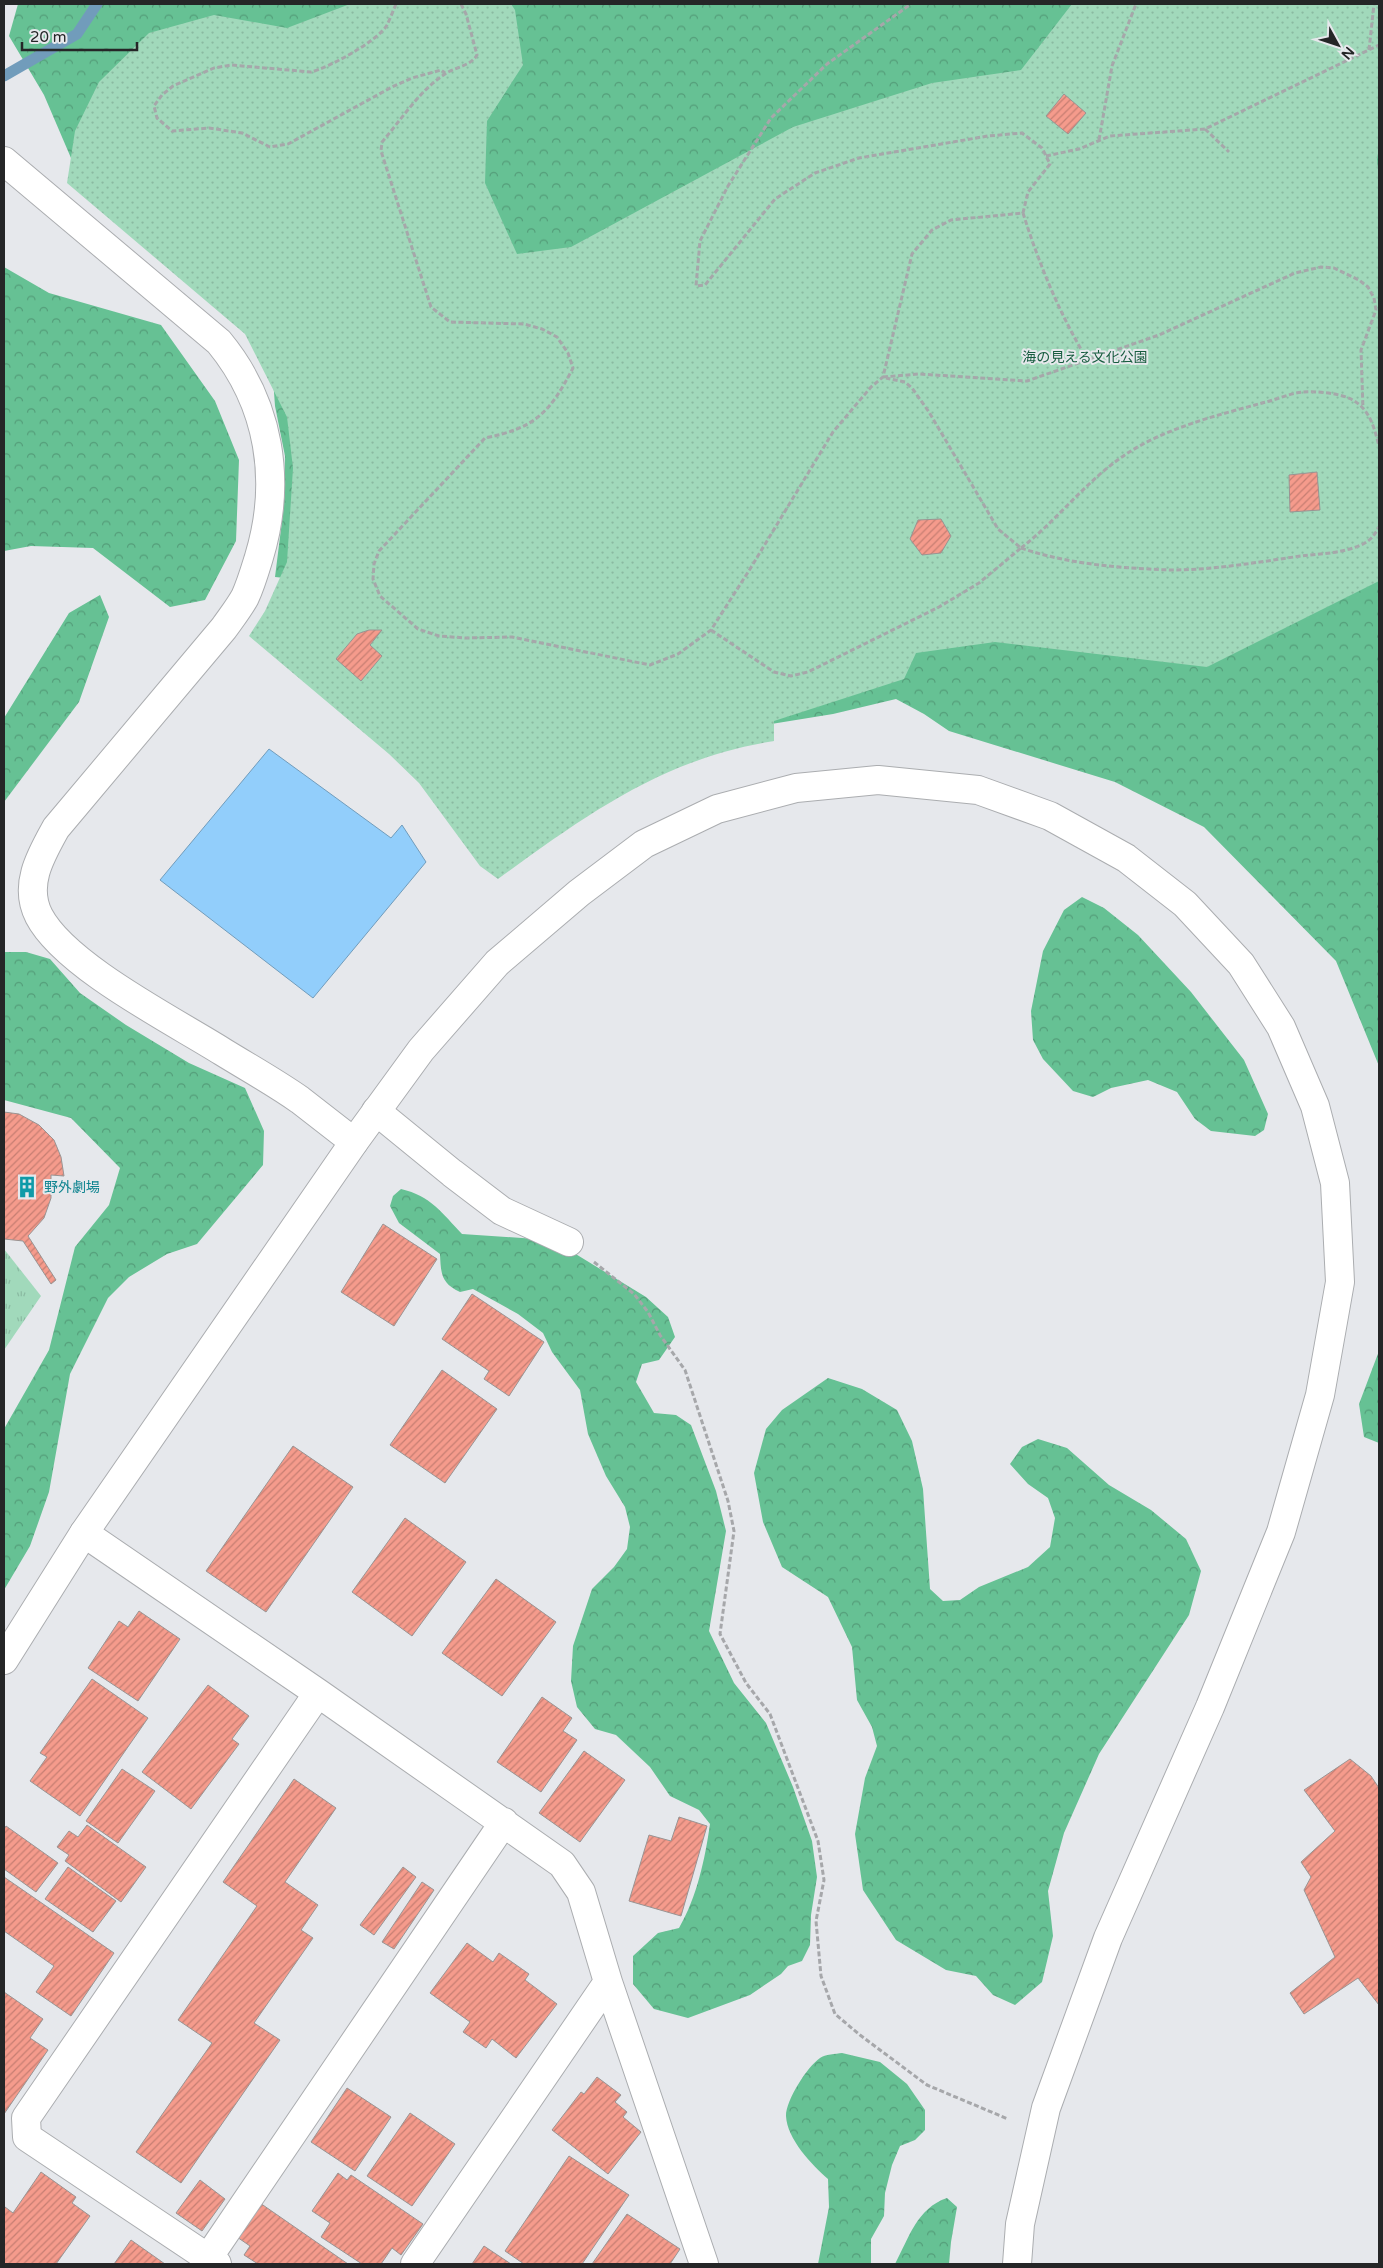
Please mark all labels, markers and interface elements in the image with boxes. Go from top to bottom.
scale bar [22,20,138,52]
north arrow [1313,20,1363,70]
text: 20 m [30,28,67,46]
text: N [1337,43,1358,63]
park label: 海の見える文化公園 [1022,349,1148,366]
building icon: 野外劇場 [14,1174,40,1200]
place label: 野外劇場 [44,1179,100,1196]

